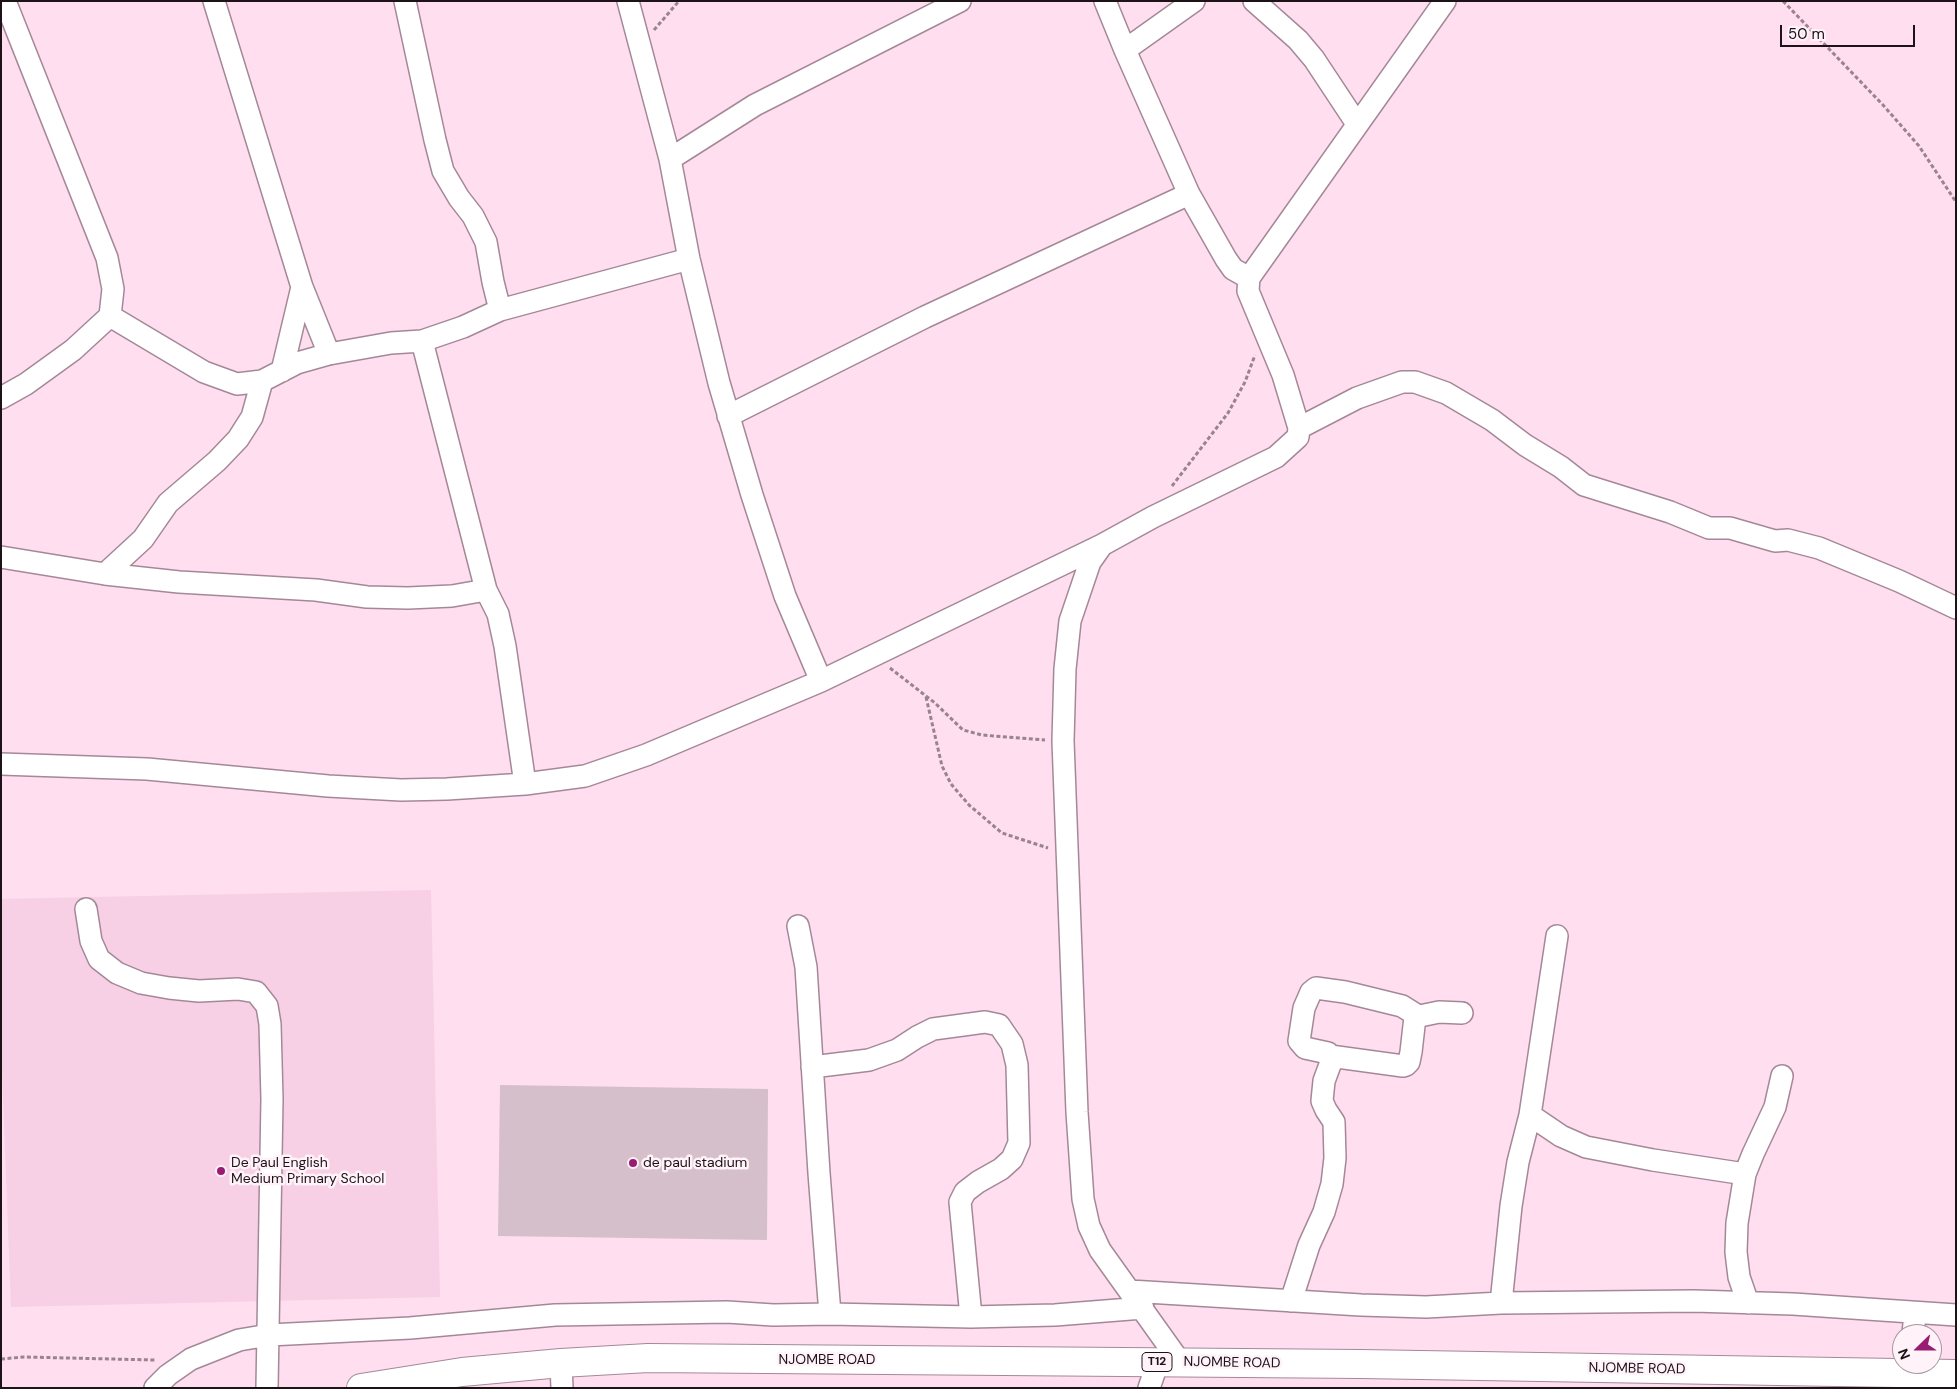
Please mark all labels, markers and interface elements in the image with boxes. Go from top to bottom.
scale bar [1782,15,1917,47]
text: 50 m [1788,24,1825,44]
place label: De Paul English Medium Primary School [231,1155,384,1188]
place label: de paul stadium [643,1155,747,1171]
marker: de paul stadium [627,1157,639,1169]
marker: De Paul English Medium Primary School [215,1165,227,1177]
north arrow [1892,1324,1942,1374]
text: N [1894,1346,1914,1362]
street label: NJOMBE ROAD [779,1352,875,1368]
road number: T12 [1142,1352,1172,1371]
street label: NJOMBE ROAD [1183,1354,1281,1372]
street label: NJOMBE ROAD [1588,1360,1686,1378]

